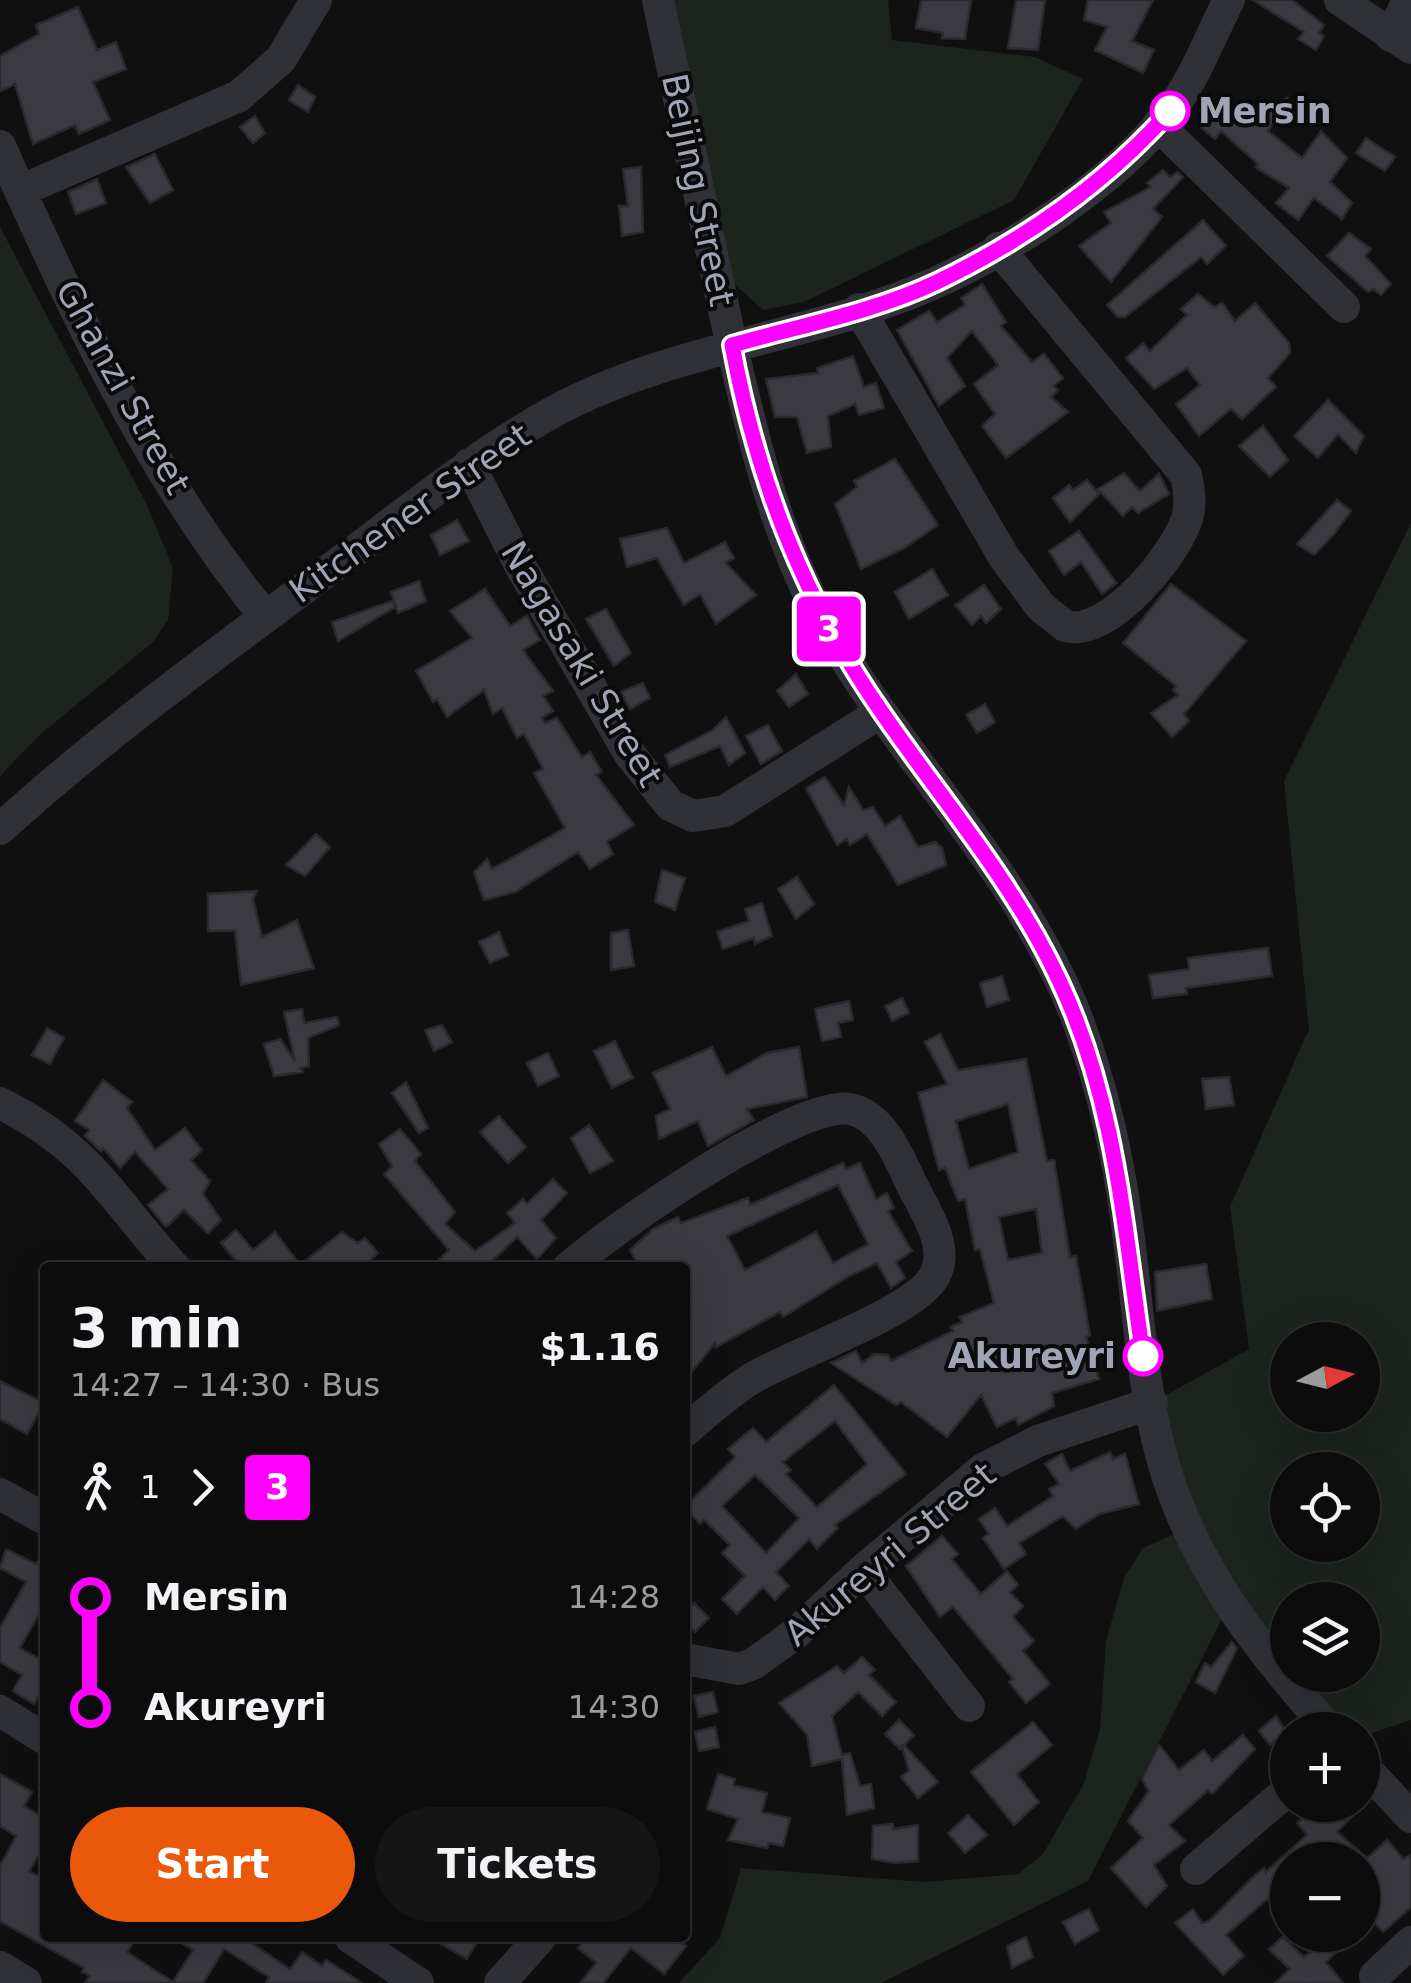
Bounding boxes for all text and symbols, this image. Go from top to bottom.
street label: Beijing Street [654,70,742,310]
place label: Mersin [1198,91,1332,131]
marker: Mersin [1151,92,1189,130]
street label: Ghanzi Street [48,273,198,501]
street label: Kitchener Street [282,415,538,611]
street label: Nagasaki Street [493,534,671,794]
line badge: 3 [796,596,862,662]
text: 3 [817,609,841,649]
text: 3 min [70,1296,243,1360]
north arrow [1270,1322,1380,1432]
map controls [1270,1322,1380,1952]
text: $1.16 [540,1325,660,1369]
place label: Akureyri [948,1336,1116,1376]
marker: Akureyri [1124,1337,1162,1375]
text: 14:27 – 14:30 · Bus [70,1366,380,1404]
button: locate [1270,1452,1380,1562]
street label: Akureyri Street [776,1454,1004,1654]
icon: walk [70,1460,125,1515]
icon: forward [175,1460,230,1515]
text: 3 [265,1467,290,1507]
text: 1 [140,1468,160,1506]
text: Mersin [144,1575,289,1619]
text: 14:28 [568,1578,660,1616]
button: layers [1270,1582,1380,1692]
text: Akureyri [144,1685,327,1729]
text: 14:30 [568,1688,660,1726]
button: + [1270,1712,1380,1822]
button: Start [70,1807,355,1922]
button: Tickets [375,1807,660,1922]
button: − [1270,1842,1380,1952]

